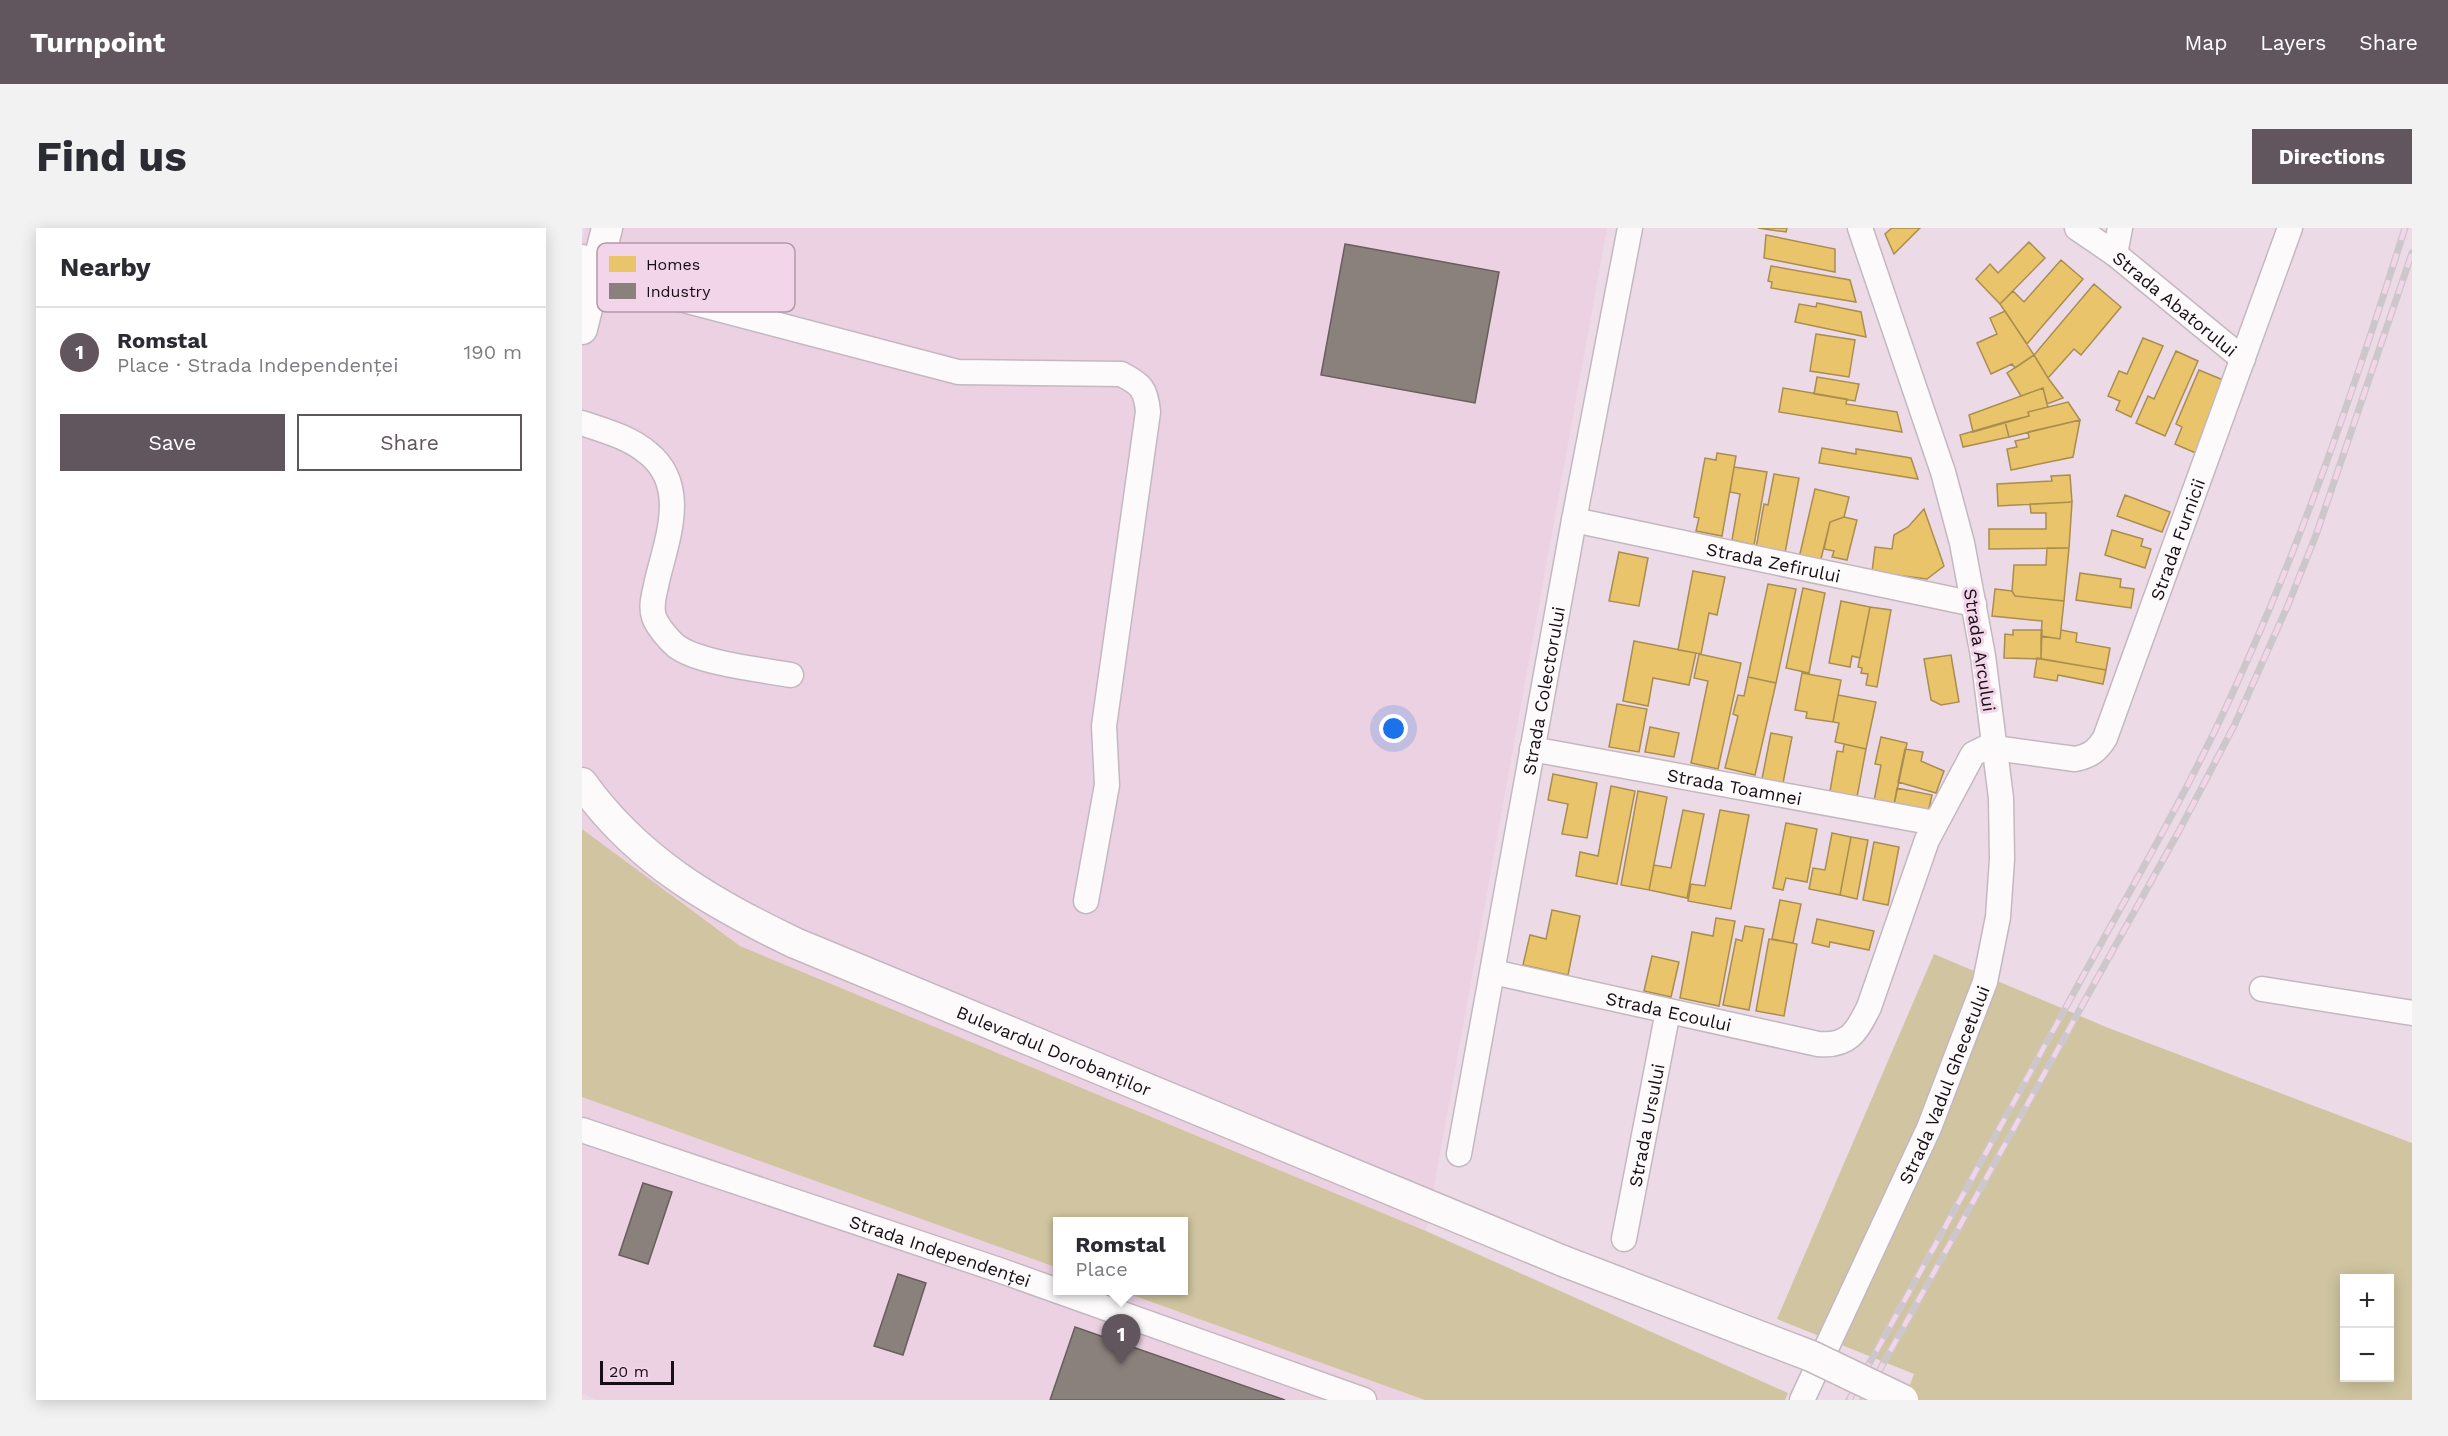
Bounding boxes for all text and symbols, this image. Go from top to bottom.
text: Turnpoint [30,26,165,59]
text: Map [2184,30,2227,55]
text: Layers [2260,30,2326,55]
text: Share [2359,30,2418,55]
button: Directions [2252,129,2412,184]
text: Find us [36,132,187,181]
legend [597,243,795,312]
street label: Strada Abatorului [2109,246,2242,360]
text: Nearby [60,252,151,282]
text: Homes [646,255,700,274]
text: Industry [646,282,711,301]
text: Romstal [117,328,207,353]
text: 1 [75,340,84,364]
text: 190 m [464,340,522,364]
text: Place · Strada Independenței [117,353,398,377]
button: Save [60,414,285,471]
button: Share [297,414,522,471]
street label: Strada Furnicii [2145,476,2209,603]
street label: Strada Zefirului [1705,538,1843,586]
street label: Strada Arcului [1960,587,2000,713]
street label: Strada Colectorului [1517,605,1569,777]
your location [1379,714,1408,743]
street label: Strada Toamnei [1666,764,1804,809]
street label: Strada Vadul Ghecetului [1894,982,1993,1187]
street label: Strada Ecoului [1604,987,1734,1035]
street label: Bulevardul Dorobanților [954,1001,1155,1100]
street label: Strada Ursului [1624,1062,1668,1189]
street label: Strada Independenței [847,1210,1034,1291]
popup [1053,1217,1188,1295]
text: Romstal [1075,1232,1166,1257]
text: Place [1075,1257,1128,1281]
map controls [2340,1274,2394,1382]
button: + [2340,1274,2394,1328]
pin: 1 [1102,1314,1140,1364]
button: − [2340,1328,2394,1382]
scale bar [600,1358,674,1386]
text: 20 m [609,1362,649,1381]

